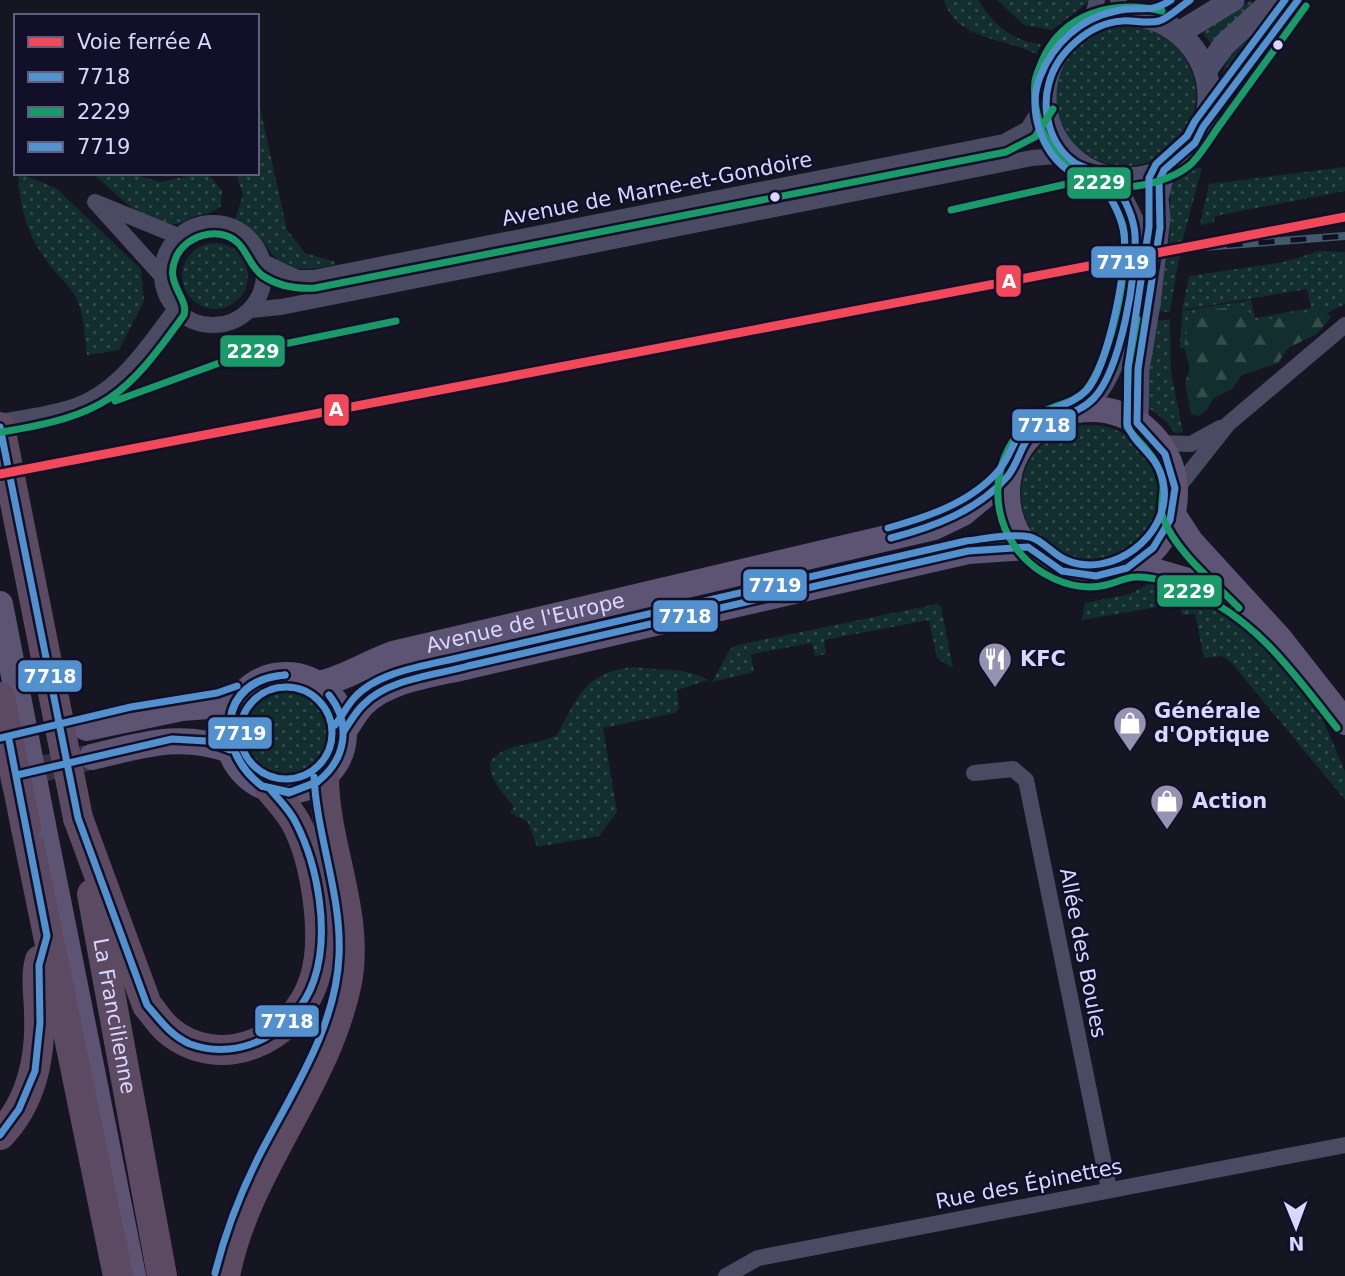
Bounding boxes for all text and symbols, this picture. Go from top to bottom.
legend [14,14,259,175]
text: Voie ferrée A [77,30,212,54]
unlabelled marker [1271,38,1285,52]
text: 7718 [77,65,130,89]
text: 2229 [77,100,130,124]
text: 7719 [77,135,130,159]
street label: Avenue de Marne-et-Gondoire [500,147,814,231]
line badge: 2229 [1066,166,1132,200]
text: 2229 [1073,171,1125,193]
unlabelled marker [768,190,782,204]
line badge: 7719 [1090,245,1157,279]
text: 7719 [1097,251,1149,273]
line badge: A [995,264,1022,298]
text: A [1002,270,1017,292]
line badge: 2229 [219,334,286,368]
text: 2229 [227,340,279,362]
line badge: A [323,393,350,427]
text: A [329,398,344,420]
line badge: 7718 [1011,408,1077,442]
text: 7718 [1018,414,1070,436]
line badge: 7719 [742,568,808,602]
text: 7719 [749,574,801,596]
line badge: 2229 [1156,574,1223,608]
text: 2229 [1163,580,1215,602]
street label: Avenue de l'Europe [424,588,627,658]
line badge: 7718 [652,599,719,633]
text: 7718 [659,605,711,627]
restaurant icon: KFC [976,640,1014,689]
place label: KFC [1020,647,1066,671]
line badge: 7718 [17,659,83,693]
text: 7718 [24,665,76,687]
place label: Générale d'Optique [1154,699,1270,747]
shop icon: Générale d'Optique [1111,704,1149,753]
line badge: 7719 [207,716,273,750]
text: 7719 [214,722,266,744]
shop icon: Action [1148,782,1186,831]
place label: Action [1192,789,1267,813]
street label: Allée des Boules [1055,866,1111,1040]
street label: La Francilienne [88,936,140,1096]
line badge: 7718 [254,1004,320,1038]
text: 7718 [261,1010,313,1032]
street label: Rue des Épinettes [934,1153,1124,1214]
north arrow [1261,1192,1331,1262]
text: N [1288,1233,1304,1255]

